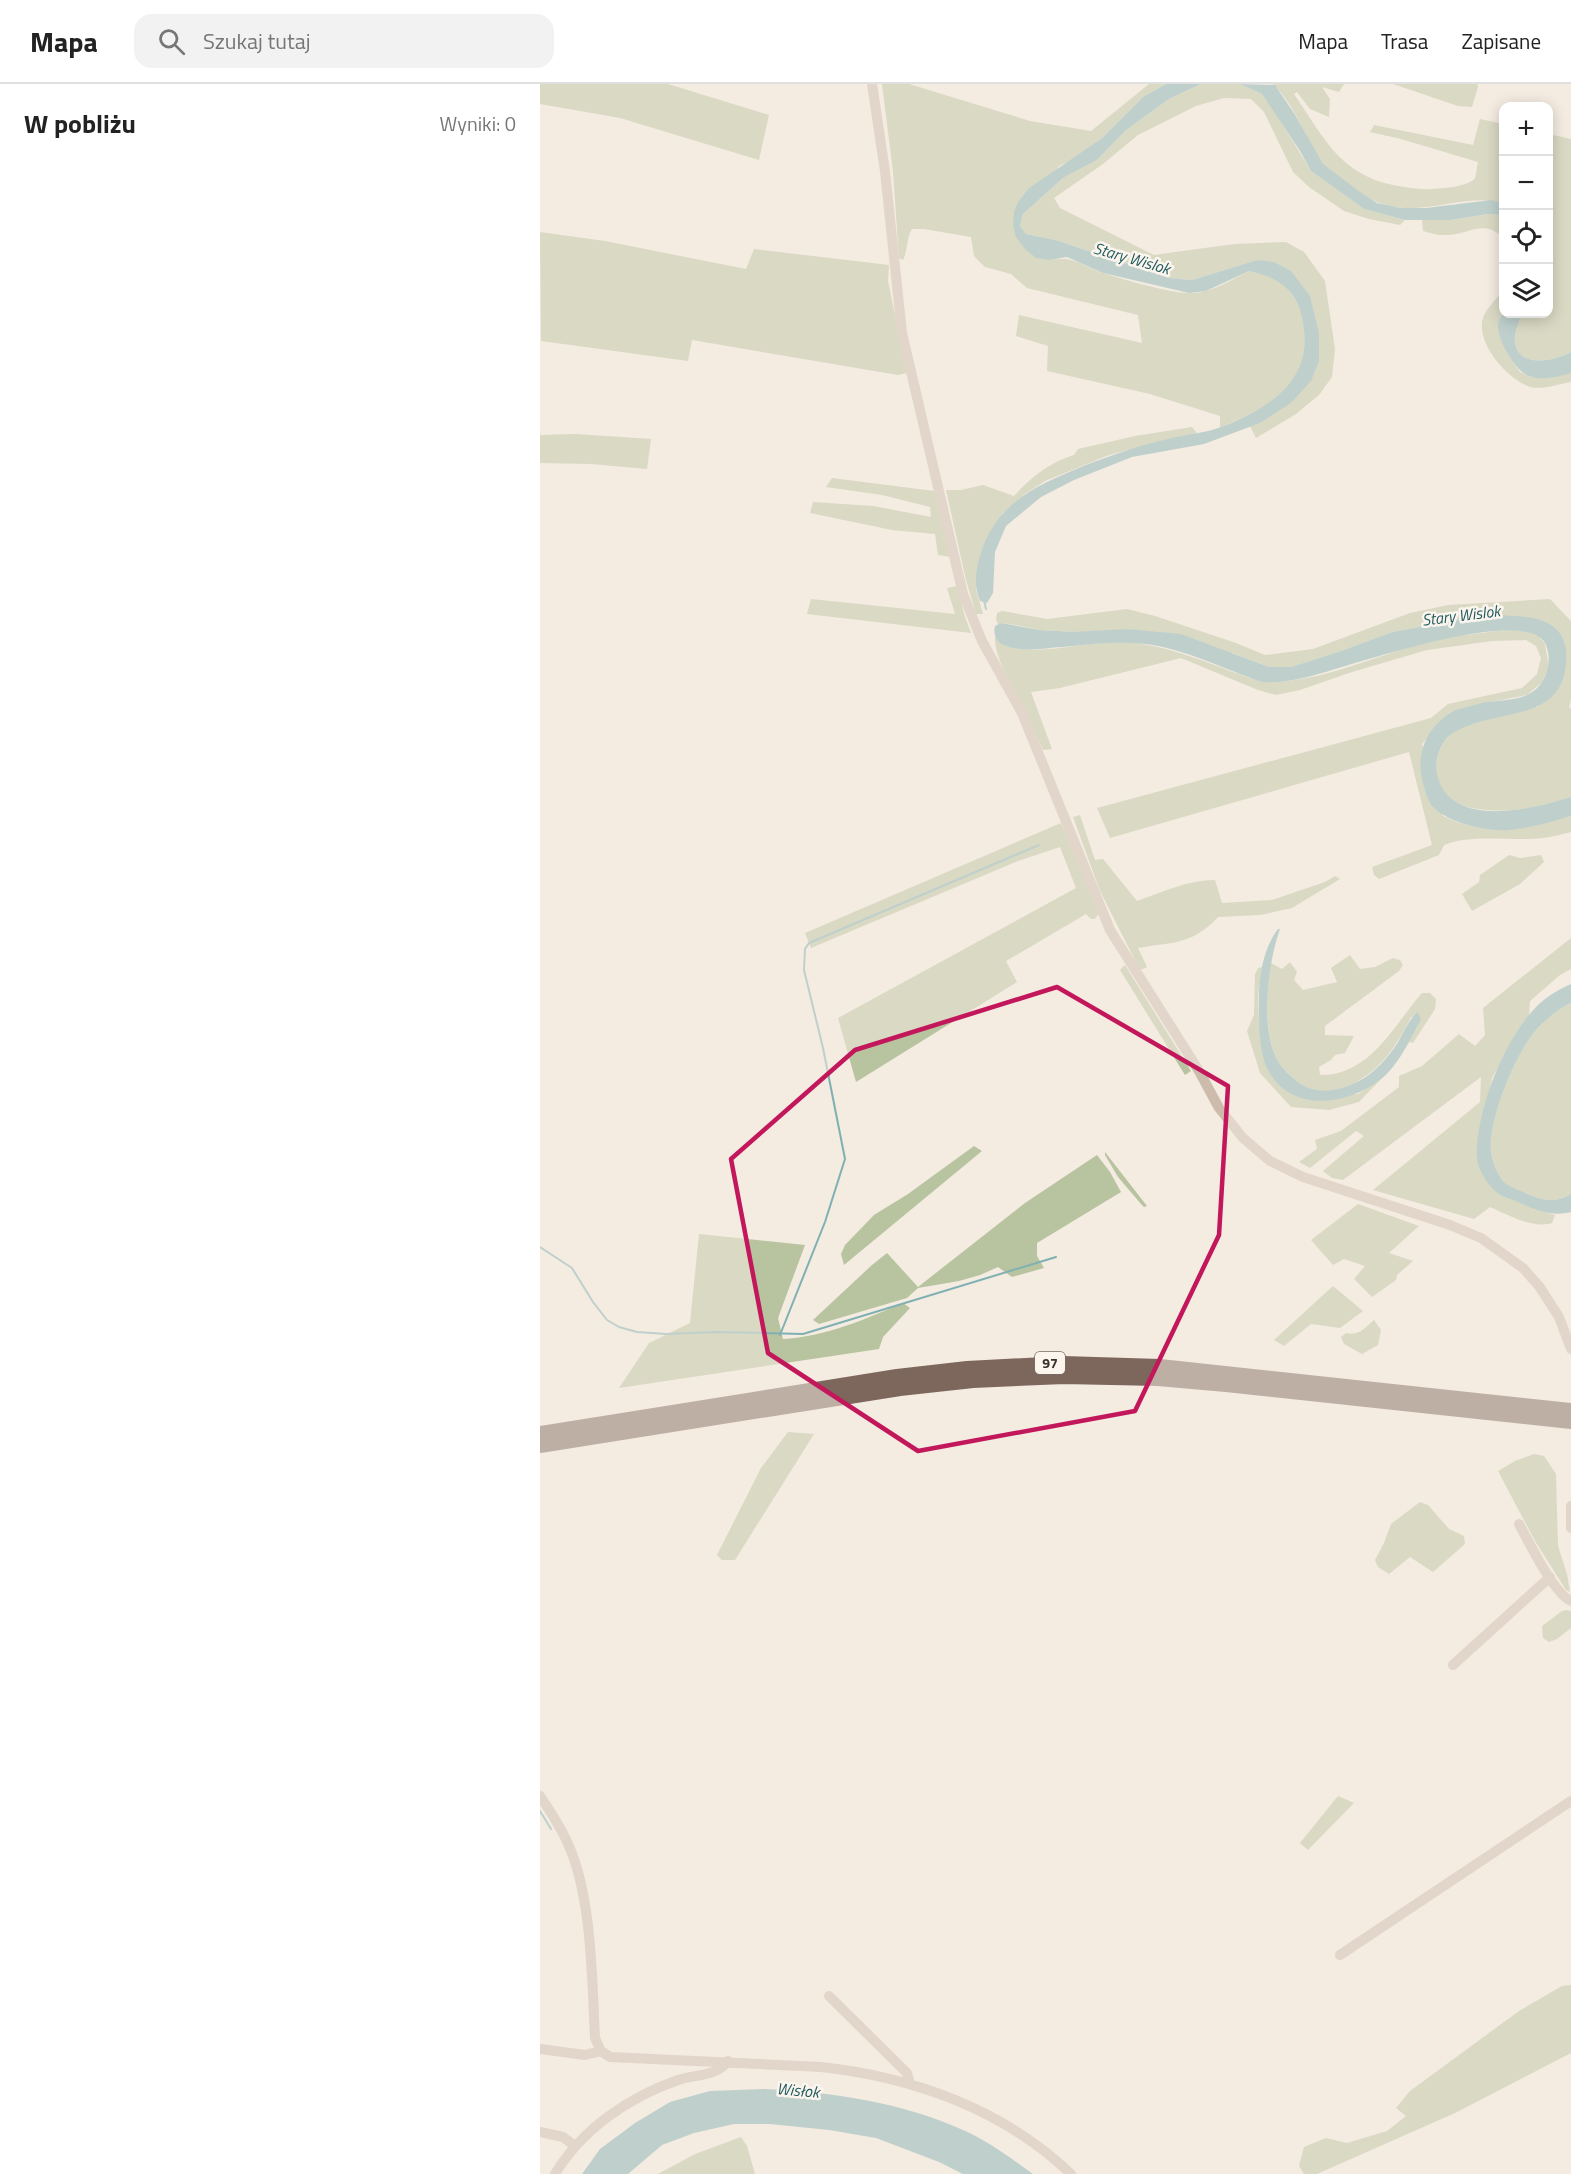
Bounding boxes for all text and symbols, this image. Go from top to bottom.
search box [134,14,554,68]
text: Mapa [30,20,98,63]
text: Szukaj tutaj [203,24,311,58]
icon: search [155,25,188,58]
text: Mapa [1298,25,1348,57]
text: Trasa [1381,25,1428,57]
text: Zapisane [1461,25,1541,57]
map controls [1499,102,1553,318]
button: + [1499,102,1553,156]
text: W pobliżu [24,104,136,143]
text: Wyniki: 0 [440,108,516,139]
button: − [1499,156,1553,210]
button: locate [1499,210,1553,264]
water label: Stary Wislok [1091,236,1175,281]
button: layers [1499,264,1553,318]
water label: Stary Wislok [1420,598,1503,632]
road number: 97 [1035,1352,1065,1374]
water label: Wisłok [776,2076,822,2104]

